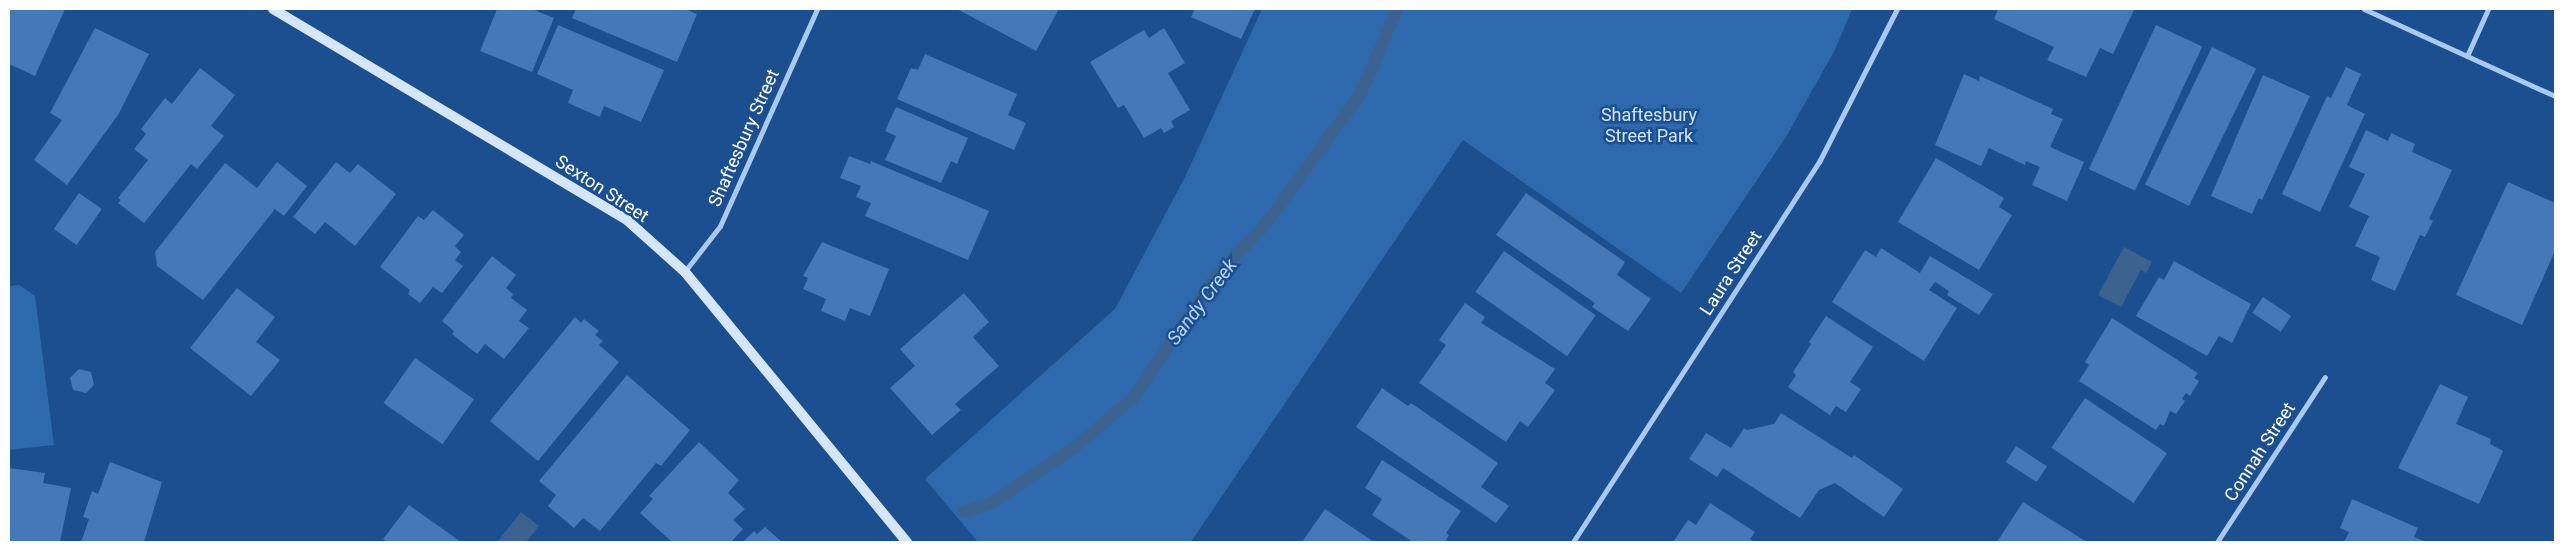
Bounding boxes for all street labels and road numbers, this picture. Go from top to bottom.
street label: Shaftesbury Street [704,66,784,210]
street label: Sexton Street [551,151,653,227]
street label: Laura Street [1696,226,1766,320]
street label: Connah Street [2220,399,2300,505]

